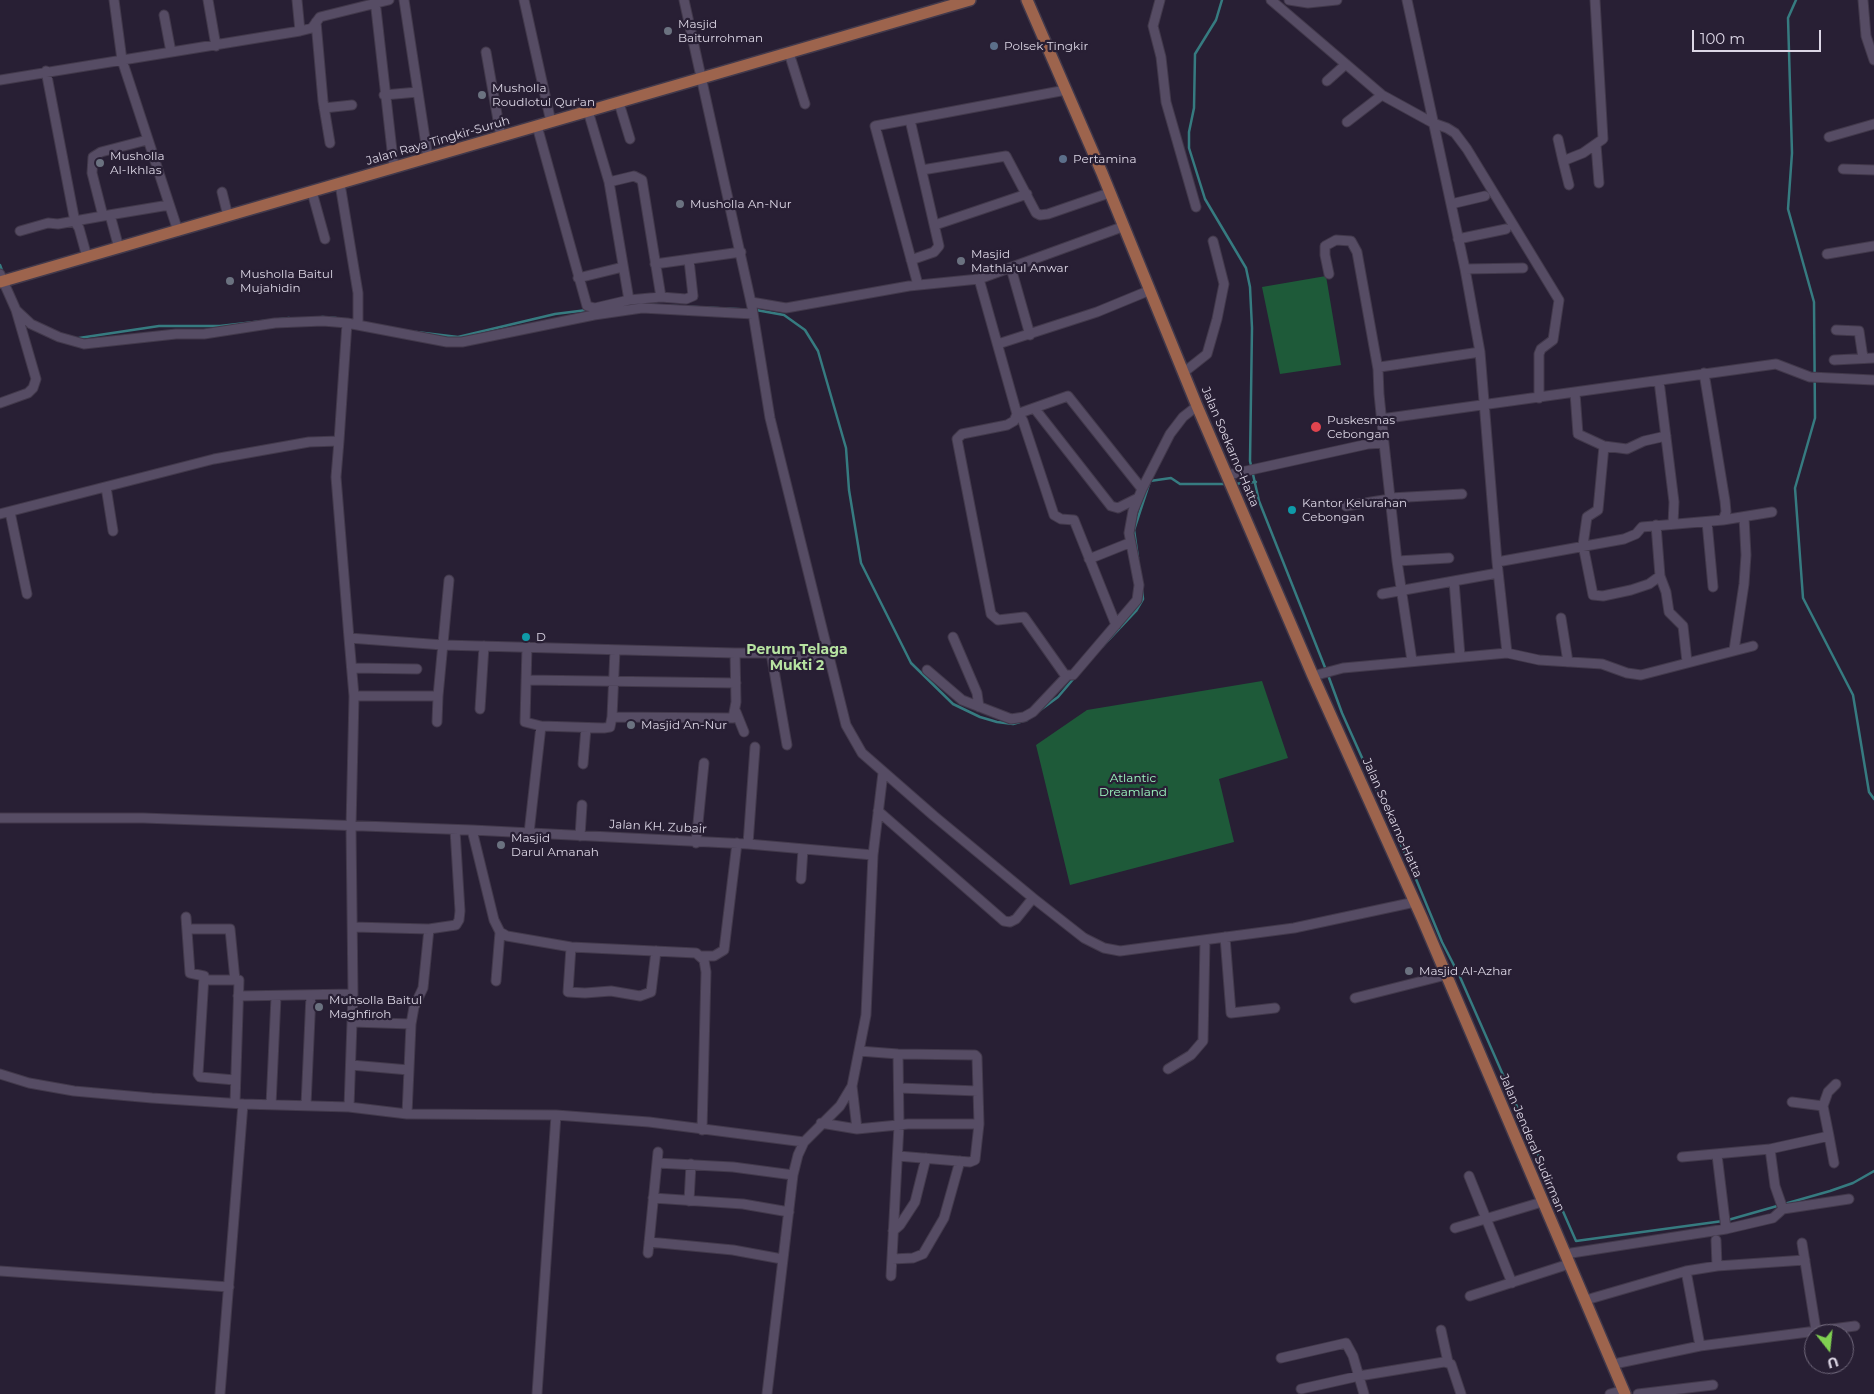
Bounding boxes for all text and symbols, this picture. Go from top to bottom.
place label: Masjid Baiturrohman [678,17,763,45]
scale bar [1694,20,1823,52]
marker: Masjid Baiturrohman [662,25,674,37]
text: 100 m [1700,29,1745,48]
place label: Polsek Tingkir [1004,39,1088,53]
marker: Polsek Tingkir [988,40,1000,52]
place label: Musholla Roudlotul Qur'an [492,81,595,109]
marker: Musholla Roudlotul Qur'an [476,89,488,101]
street label: Jalan Raya Tingkir-Suruh [364,114,512,168]
place label: Musholla Al-Ikhlas [110,149,165,177]
place label: Pertamina [1073,152,1137,166]
marker: Pertamina [1057,153,1069,165]
marker: Musholla Al-Ikhlas [94,157,106,169]
place label: Musholla An-Nur [690,197,792,211]
marker: Musholla An-Nur [674,198,686,210]
place label: Masjid Mathla'ul Anwar [971,247,1068,275]
marker: Masjid Mathla'ul Anwar [955,255,967,267]
place label: Musholla Baitul Mujahidin [240,267,333,295]
marker: Musholla Baitul Mujahidin [224,275,236,287]
street label: Jalan Soekarno-Hatta [1198,385,1262,509]
place label: Puskesmas Cebongan [1327,413,1395,441]
marker: Puskesmas Cebongan [1309,420,1323,434]
place label: Kantor Kelurahan Cebongan [1302,496,1407,524]
marker: Kantor Kelurahan Cebongan [1286,504,1298,516]
place label: D [536,630,546,644]
marker: D [520,631,532,643]
district label: Perum Telaga Mukti 2 [746,642,848,674]
place label: Masjid An-Nur [641,718,727,732]
marker: Masjid An-Nur [625,719,637,731]
street label: Jalan Soekarno-Hatta [1359,756,1425,880]
park label: Atlantic Dreamland [1099,771,1167,799]
street label: Jalan KH. Zubair [609,817,707,837]
place label: Masjid Darul Amanah [511,831,599,859]
marker: Masjid Darul Amanah [495,839,507,851]
place label: Masjid Al-Azhar [1419,964,1512,978]
marker: Masjid Al-Azhar [1403,965,1415,977]
place label: Muhsolla Baitul Maghfiroh [329,993,422,1021]
marker: Muhsolla Baitul Maghfiroh [313,1001,325,1013]
street label: Jalan Jenderal Sudirman [1496,1072,1568,1214]
north arrow [1804,1324,1854,1374]
text: U [1825,1352,1841,1373]

